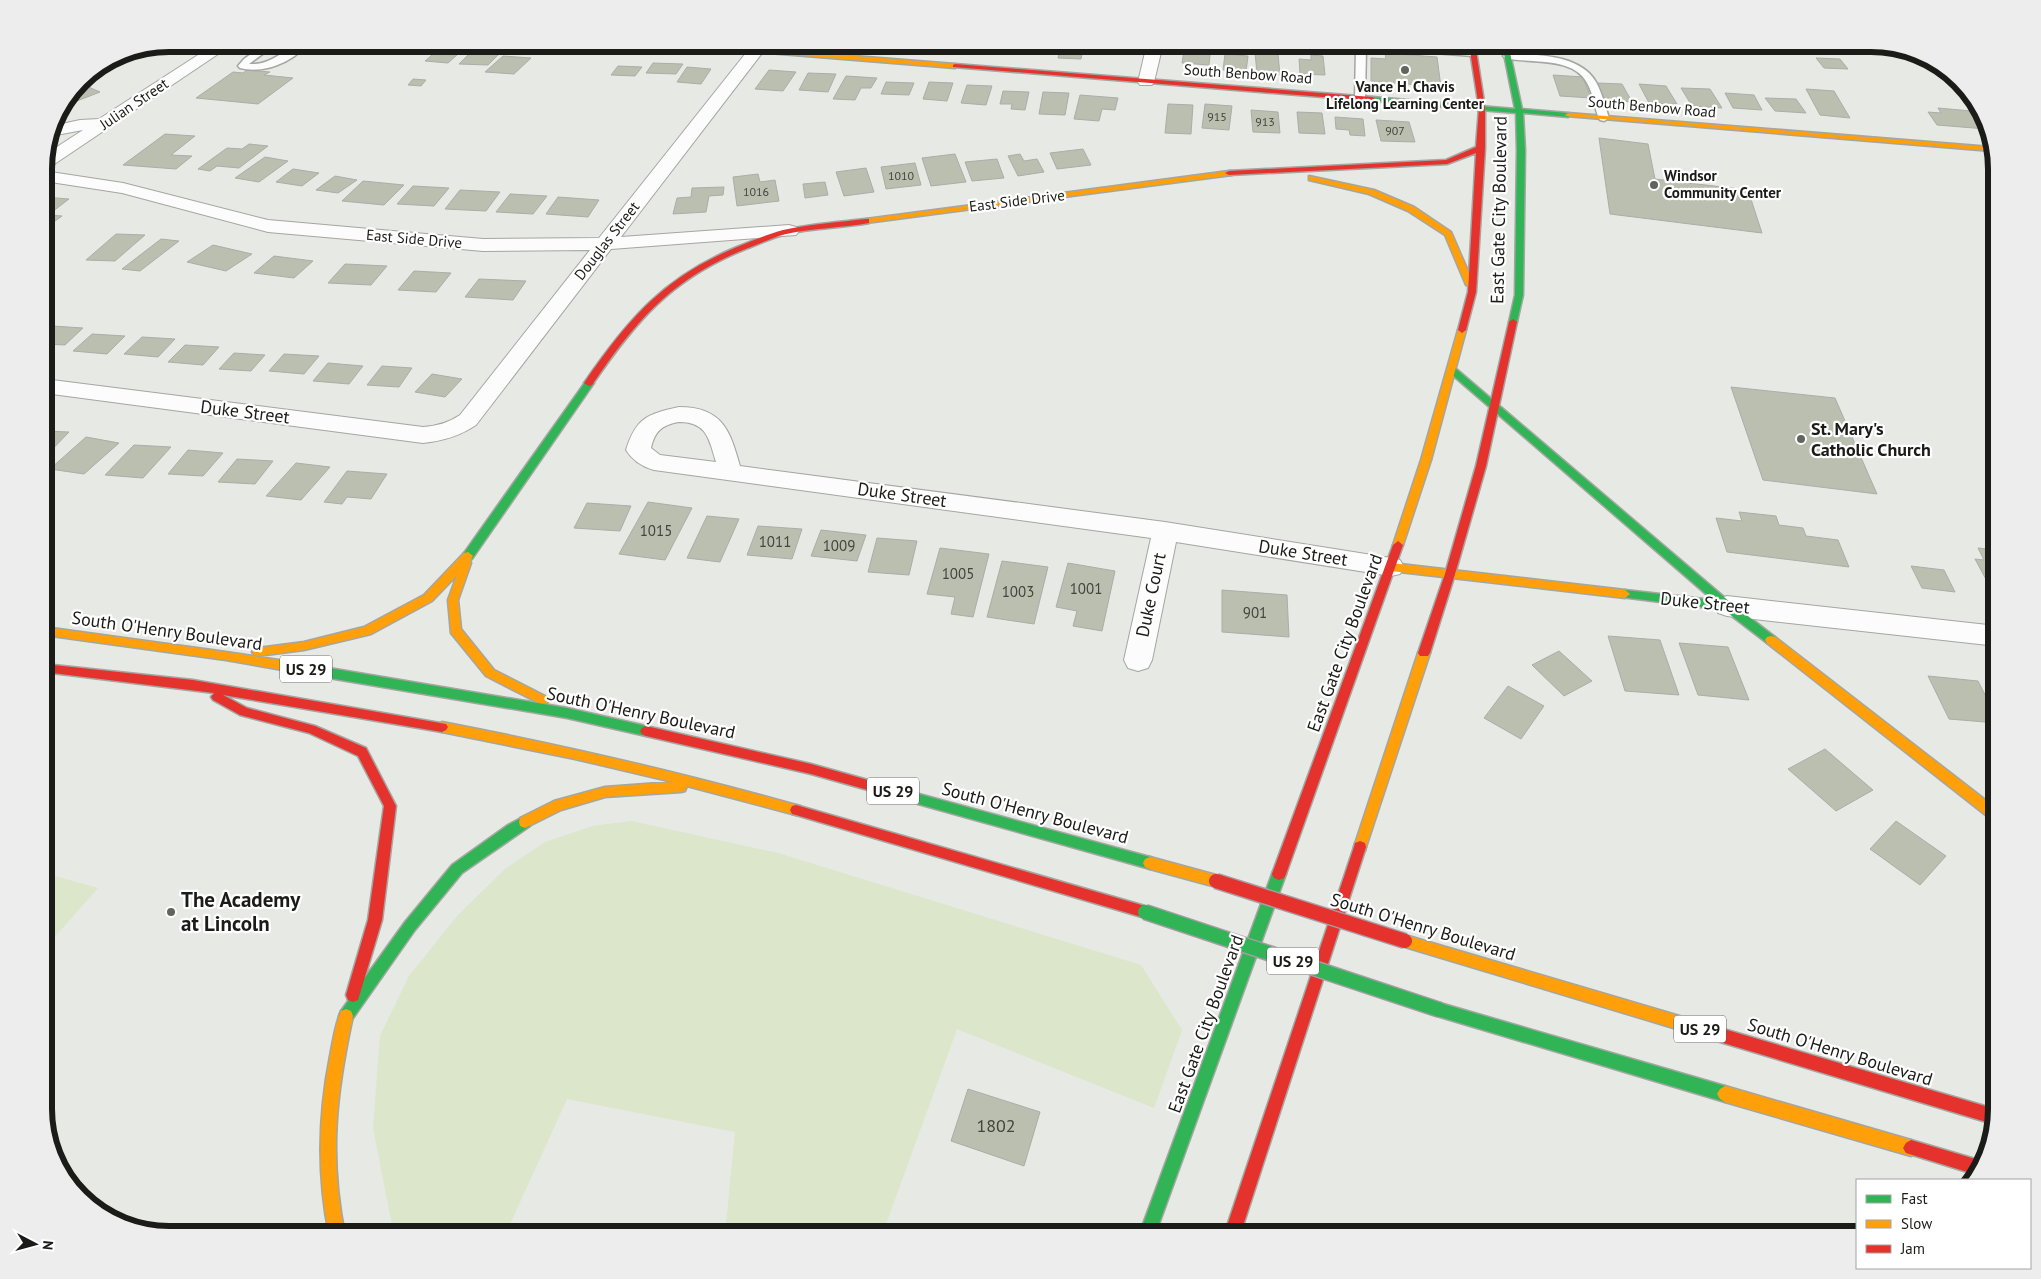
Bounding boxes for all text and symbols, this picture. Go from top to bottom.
street label: South Benbow Road [1183,60,1313,87]
marker: Vance H. Chavis Lifelong Learning Center [1399,64,1411,76]
street label: Julian Street [95,74,172,134]
place label: Vance H. Chavis Lifelong Learning Center [1326,77,1485,113]
street label: South Benbow Road [1587,91,1717,122]
house number: 915 [1207,109,1227,124]
house number: 913 [1255,114,1275,129]
street label: East Gate City Boulevard [1485,116,1512,304]
house number: 907 [1385,123,1405,138]
place label: Windsor Community Center [1664,166,1782,202]
house number: 1010 [888,168,915,183]
marker: Windsor Community Center [1648,179,1660,191]
house number: 1016 [743,184,769,199]
street label: East Side Drive [968,185,1066,216]
street label: Douglas Street [570,198,643,284]
street label: East Side Drive [365,225,463,252]
street label: Duke Street [199,395,291,428]
place label: St. Mary's Catholic Church [1811,417,1931,461]
marker: St. Mary's Catholic Church [1795,433,1807,445]
street label: Duke Street [856,477,948,512]
house number: 1015 [640,521,672,540]
house number: 1011 [759,532,791,551]
street label: Duke Street [1257,534,1349,571]
house number: 1009 [823,536,855,555]
street label: Duke Court [1130,551,1171,639]
street label: East Gate City Boulevard [1302,551,1387,735]
house number: 1005 [942,564,974,583]
house number: 1001 [1070,579,1102,598]
house number: 1003 [1002,582,1034,601]
street label: Duke Street [1659,586,1751,619]
house number: 901 [1243,603,1267,622]
street label: South O'Henry Boulevard [70,606,264,655]
road number: US 29 [280,656,332,682]
street label: South O'Henry Boulevard [545,681,737,744]
street label: South O'Henry Boulevard [939,777,1131,848]
road number: US 29 [867,778,919,804]
place label: The Academy at Lincoln [181,886,301,937]
street label: South O'Henry Boulevard [1328,887,1518,966]
marker: The Academy at Lincoln [165,906,177,918]
street label: East Gate City Boulevard [1163,932,1248,1116]
road number: US 29 [1267,948,1319,974]
street label: South O'Henry Boulevard [1745,1012,1935,1091]
road number: US 29 [1674,1016,1726,1042]
house number: 1802 [976,1114,1016,1137]
legend [1856,1179,2031,1269]
text: Fast [1901,1189,1928,1208]
text: Slow [1901,1214,1932,1233]
north arrow [10,1219,60,1269]
text: Jam [1900,1239,1925,1258]
text: N [38,1240,57,1251]

